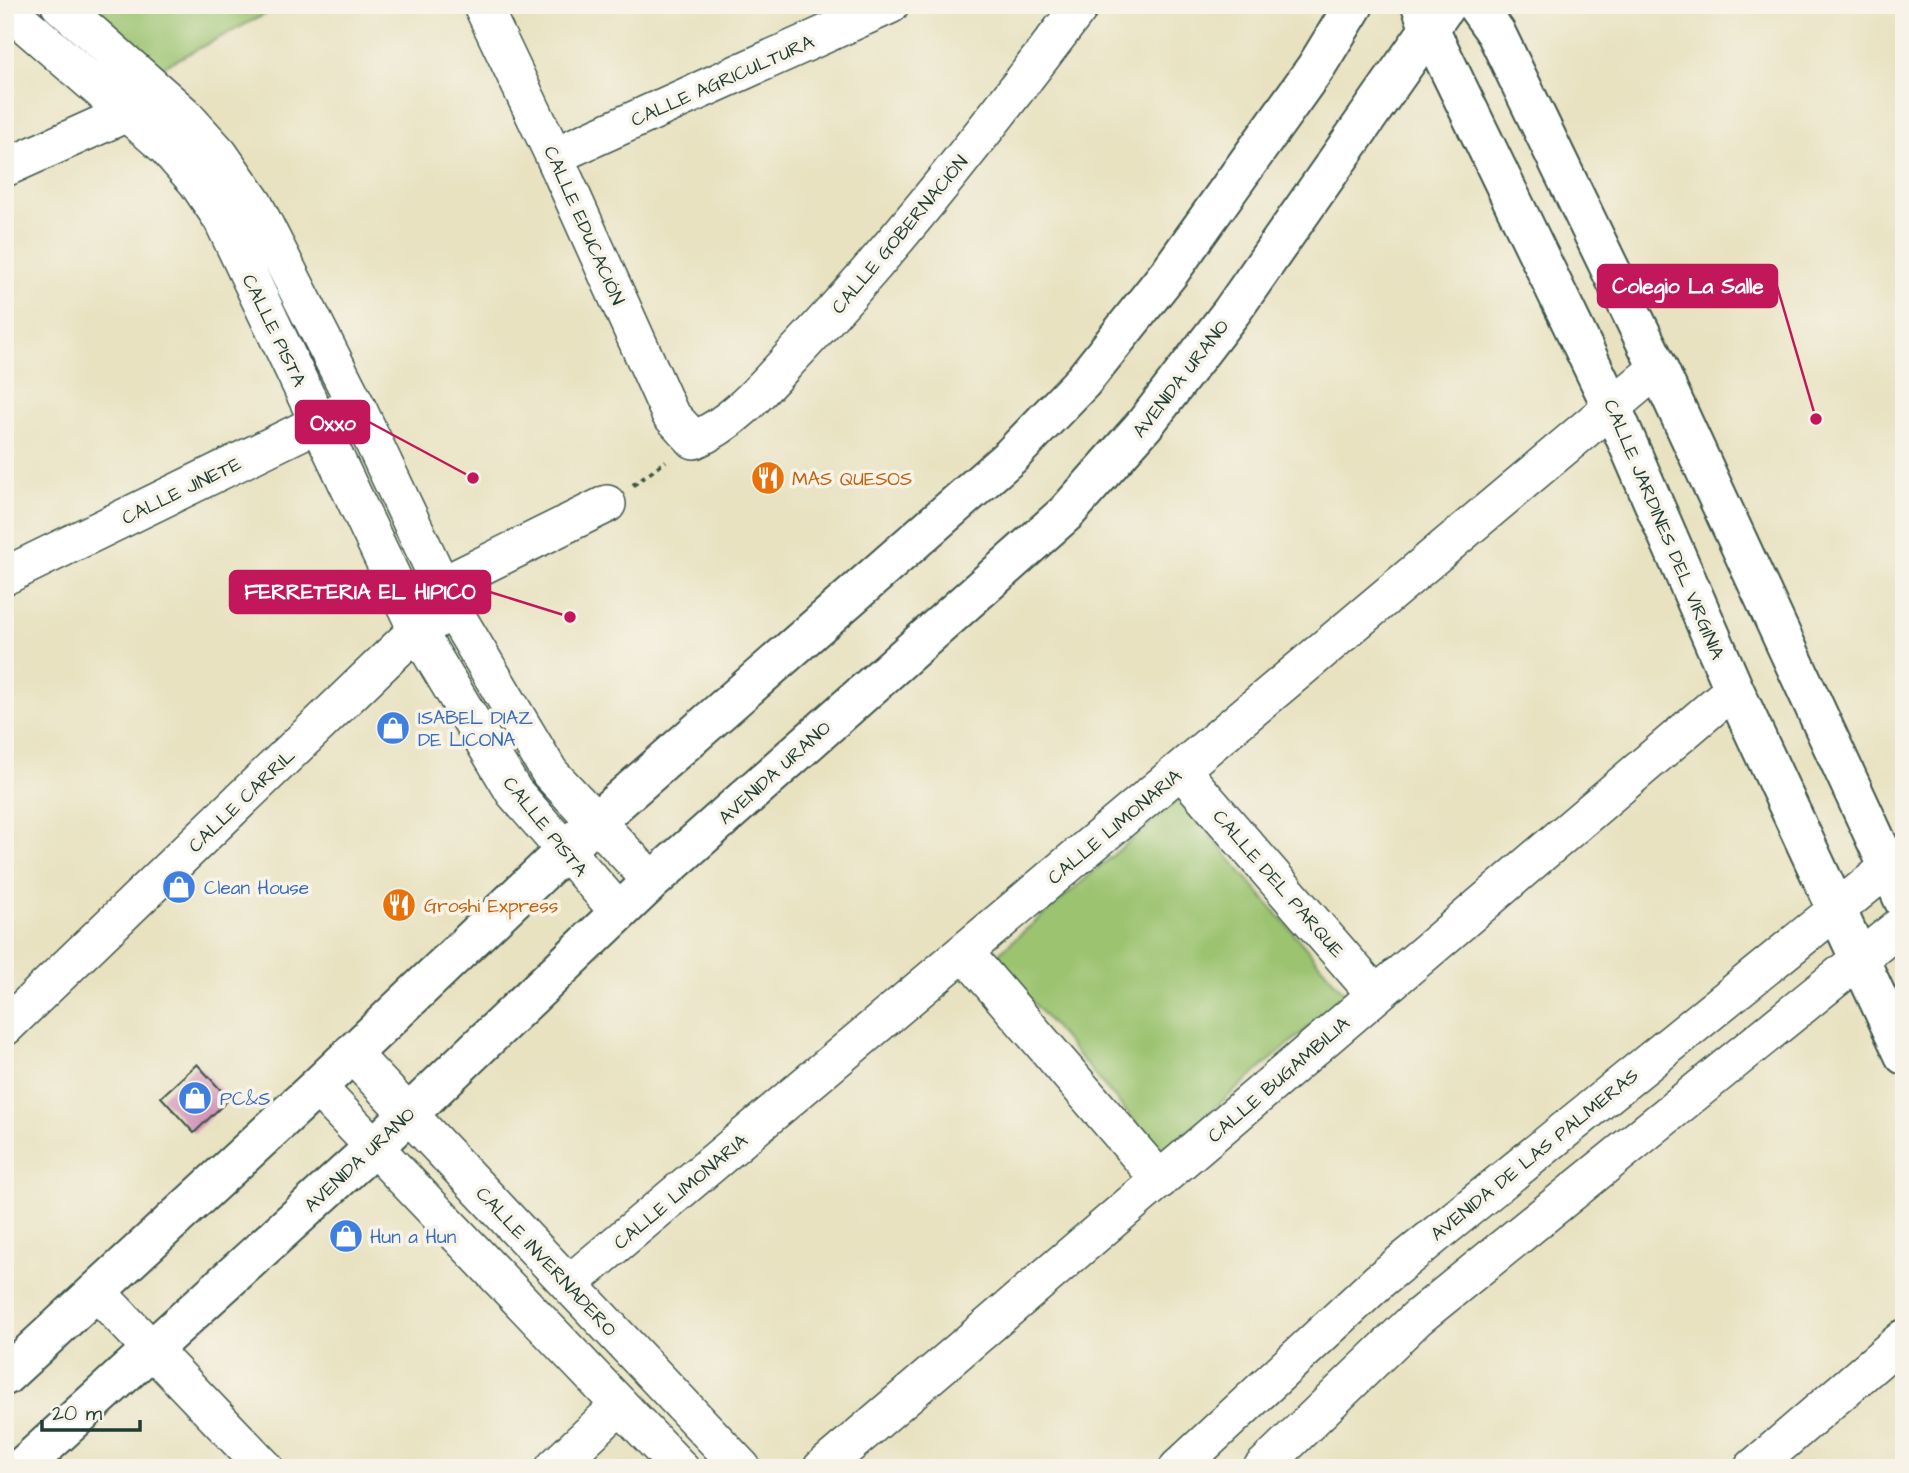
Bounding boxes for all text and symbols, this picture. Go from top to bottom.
street label: CALLE AGRICULTURA [627,29,819,134]
street label: CALLE EDUCACIÓN [536,142,631,310]
street label: CALLE GOBERNACIÓN [826,150,975,320]
callout: Colegio La Salle [1598,265,1777,307]
street label: CALLE PISTA [235,270,313,391]
text: Colegio La Salle [1612,272,1764,303]
street label: AVENIDA URANO [1126,314,1236,444]
street label: CALLE JARDINES DEL VIRGINIA [1596,395,1731,664]
callout: Oxxo [296,401,369,443]
text: Oxxo [310,409,356,438]
street label: CALLE JINETE [117,451,246,532]
restaurant icon: MAS QUESOS [749,459,787,497]
place label: MAS QUESOS [792,466,912,493]
callout: FERRETERIA EL HIPICO [230,571,490,613]
text: FERRETERIA EL HIPICO [244,578,476,607]
place label: ISABEL DIAZ DE LICONA [418,705,533,754]
shop icon: ISABEL DIAZ DE LICONA [374,709,412,747]
street label: AVENIDA URANO [713,715,837,831]
street label: CALLE CARRIL [182,743,302,859]
street label: CALLE LIMONARIA [1042,763,1188,891]
street label: CALLE PISTA [496,771,594,883]
street label: CALLE DEL PARQUE [1206,804,1350,964]
shop icon: Clean House [160,868,198,906]
place label: Clean House [204,875,309,902]
restaurant icon: Groshi Express [380,886,418,924]
place label: Groshi Express [424,893,558,920]
street label: CALLE BUGAMBILIA [1202,1011,1356,1150]
street label: AVENIDA DE LAS PALMERAS [1425,1063,1645,1248]
shop icon: PC&S [176,1079,214,1117]
place label: PC&S [220,1086,271,1113]
street label: AVENIDA URANO [298,1101,422,1219]
street label: CALLE LIMONARIA [608,1128,754,1256]
street label: CALLE INVERNADERO [469,1181,623,1343]
shop icon: Hun a Hun [327,1217,365,1255]
place label: Hun a Hun [370,1224,456,1251]
scale bar [42,1389,140,1433]
text: 20 m [52,1399,103,1428]

